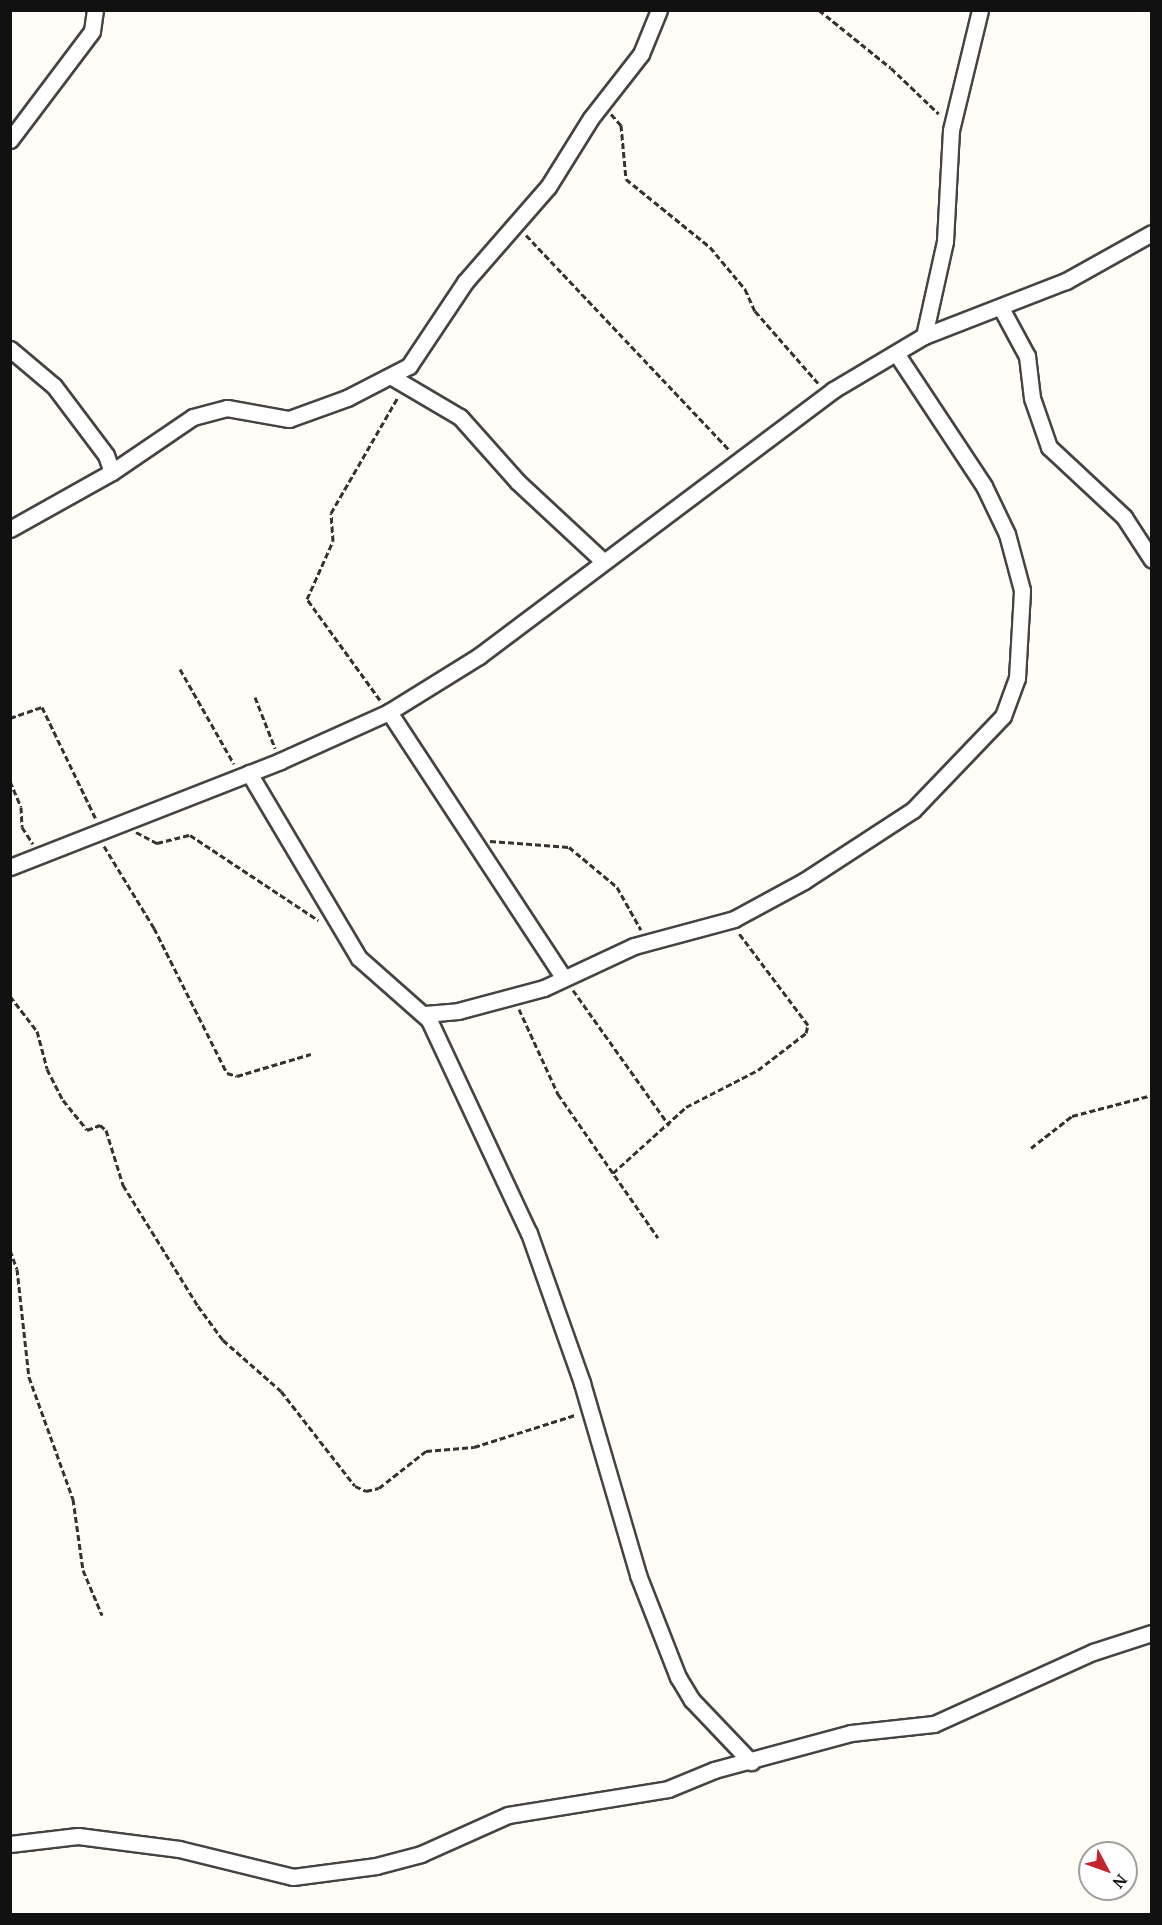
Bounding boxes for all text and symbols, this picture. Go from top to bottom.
north arrow [1078,1841,1138,1901]
text: N [1108,1870,1132,1893]

